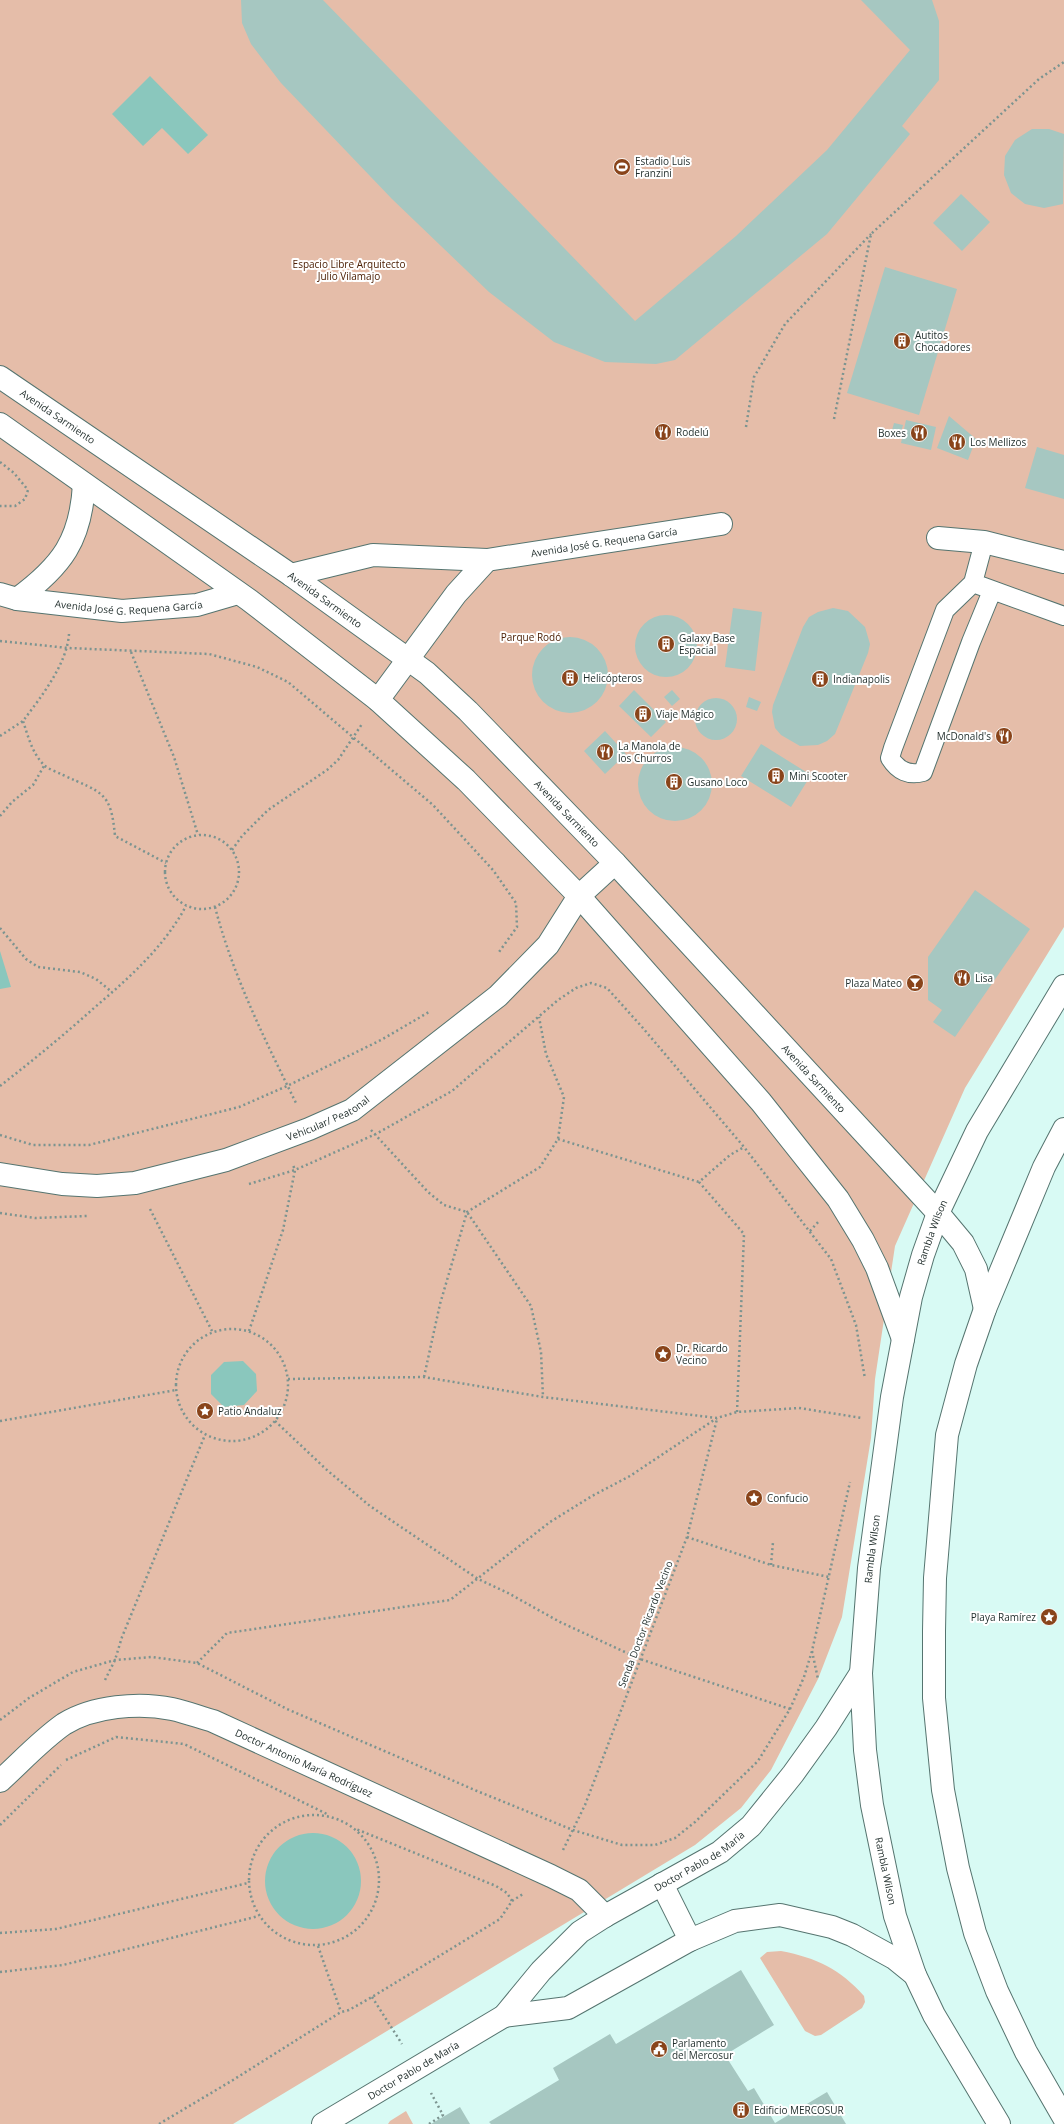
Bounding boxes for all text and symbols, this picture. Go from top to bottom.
place label: Estadio Luis Franzini [635,154,691,180]
sports icon: Estadio Luis Franzini [612,157,632,177]
park label: Espacio Libre Arquitecto Julio Vilamajo [293,257,405,283]
place label: Autitos Chocadores [915,328,971,354]
building icon: Autitos Chocadores [892,331,912,351]
street label: Avenida Sarmiento [17,386,98,447]
restaurant icon: Rodelú [653,422,673,442]
restaurant icon: Boxes [909,423,929,443]
place label: Rodelú [676,425,709,439]
place label: Boxes [878,426,906,440]
restaurant icon: Los Mellizos [947,432,967,452]
place label: Los Mellizos [970,435,1026,449]
street label: Avenida José G. Requena García [530,524,678,560]
street label: Avenida Sarmiento [285,568,365,631]
street label: Avenida José G. Requena García [54,596,204,618]
park label: Parque Rodó [501,630,561,644]
place label: Galaxy Base Espacial [679,631,736,657]
building icon: Galaxy Base Espacial [656,634,676,654]
building icon: Helicópteros [560,668,580,688]
building icon: Indianapolis [810,669,830,689]
place label: Helicópteros [583,671,642,685]
place label: Indianapolis [833,672,890,686]
building icon: Viaje Mágico [633,704,653,724]
place label: Viaje Mágico [656,707,714,721]
restaurant icon: McDonald's [994,726,1014,746]
place label: McDonald's [937,729,991,743]
place label: La Manola de los Churros [618,739,681,765]
restaurant icon: La Manola de los Churros [595,742,615,762]
building icon: Mini Scooter [766,766,786,786]
place label: Mini Scooter [789,769,847,783]
building icon: Gusano Loco [664,772,684,792]
place label: Gusano Loco [687,775,748,789]
street label: Avenida Sarmiento [531,777,603,850]
restaurant icon: Lisa [952,968,972,988]
place label: Lisa [975,971,993,985]
bar icon: Plaza Mateo [905,973,925,993]
place label: Plaza Mateo [845,976,902,990]
street label: Avenida Sarmiento [779,1041,849,1116]
street label: Vehicular/ Peatonal [284,1092,372,1144]
street label: Rambla Wilson [913,1197,950,1267]
place label: Dr. Ricardo Vecino [676,1341,728,1367]
place icon: Dr. Ricardo Vecino [653,1344,673,1364]
place icon: Patio Andaluz [195,1401,215,1421]
place label: Patio Andaluz [218,1404,282,1418]
place icon: Confucio [744,1488,764,1508]
place label: Confucio [767,1491,808,1505]
street label: Rambla Wilson [861,1514,883,1584]
street label: Senda Doctor Ricardo Vecino [614,1559,676,1689]
place icon: Playa Ramírez [1039,1607,1059,1627]
place label: Playa Ramírez [971,1610,1036,1624]
street label: Doctor Antonio María Rodríguez [233,1725,375,1801]
street label: Doctor Pablo de María [651,1828,747,1894]
street label: Rambla Wilson [872,1836,900,1906]
place label: Parlamento del Mercosur [672,2036,733,2062]
street label: Doctor Pablo de María [365,2037,462,2103]
public building icon: Parlamento del Mercosur [649,2039,669,2059]
building icon: Edificio MERCOSUR [731,2100,751,2120]
place label: Edificio MERCOSUR [754,2103,844,2117]

